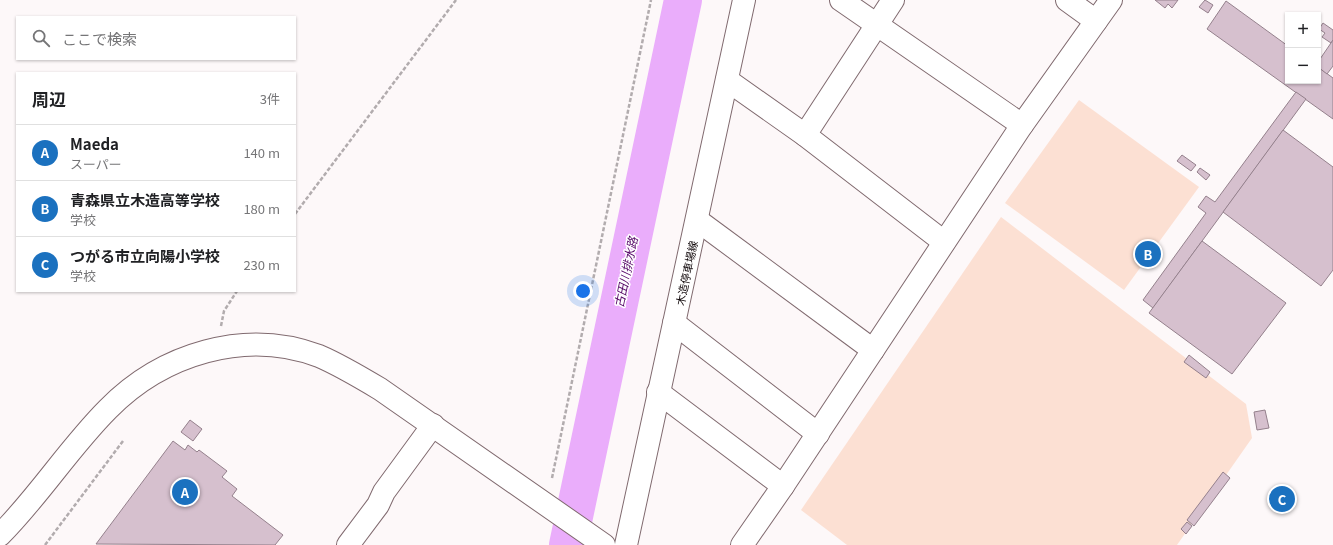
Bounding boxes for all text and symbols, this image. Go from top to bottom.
map controls [1285,12,1321,84]
button: + [1285,12,1321,48]
search box [16,16,296,60]
icon: search [30,27,52,49]
text: ここで検索 [62,28,137,49]
button: − [1285,48,1321,84]
text: 周辺 [32,86,66,111]
text: 3件 [260,89,280,108]
text: Maeda [70,133,119,154]
text: A [41,143,49,162]
text: 140 m [243,143,280,162]
text: スーパー [70,154,122,173]
text: 青森県立木造高等学校 [70,189,220,210]
text: B [41,199,49,218]
text: 180 m [243,199,280,218]
text: 学校 [70,210,96,229]
water label: 古田川排水路 [609,234,641,309]
street label: 木造停車場線 [671,239,701,307]
pin: B [1135,239,1161,269]
text: つがる市立向陽小学校 [70,245,220,266]
text: C [41,255,49,274]
text: 230 m [243,255,280,274]
text: 学校 [70,266,96,285]
your location [573,281,593,301]
pin: A [172,477,198,507]
pin: C [1269,484,1295,514]

